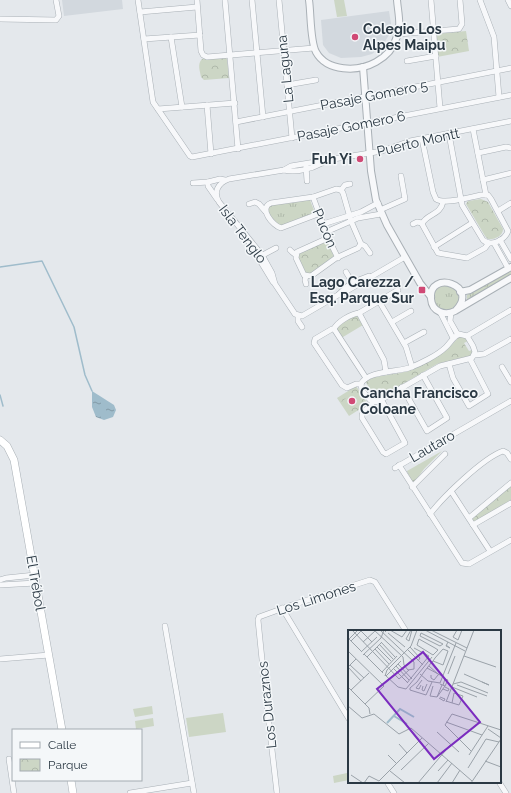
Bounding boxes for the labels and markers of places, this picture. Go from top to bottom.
place label: Colegio Los Alpes Maipu [363,21,446,53]
marker: Colegio Los Alpes Maipu [350,32,360,42]
place label: Fuh Yi [311,151,352,167]
marker: Fuh Yi [355,154,365,164]
place label: Lago Carezza / Esq. Parque Sur [309,274,415,306]
marker: Lago Carezza / Esq. Parque Sur [417,285,427,295]
place label: Cancha Francisco Coloane [360,385,479,417]
marker: Cancha Francisco Coloane [347,396,357,406]

